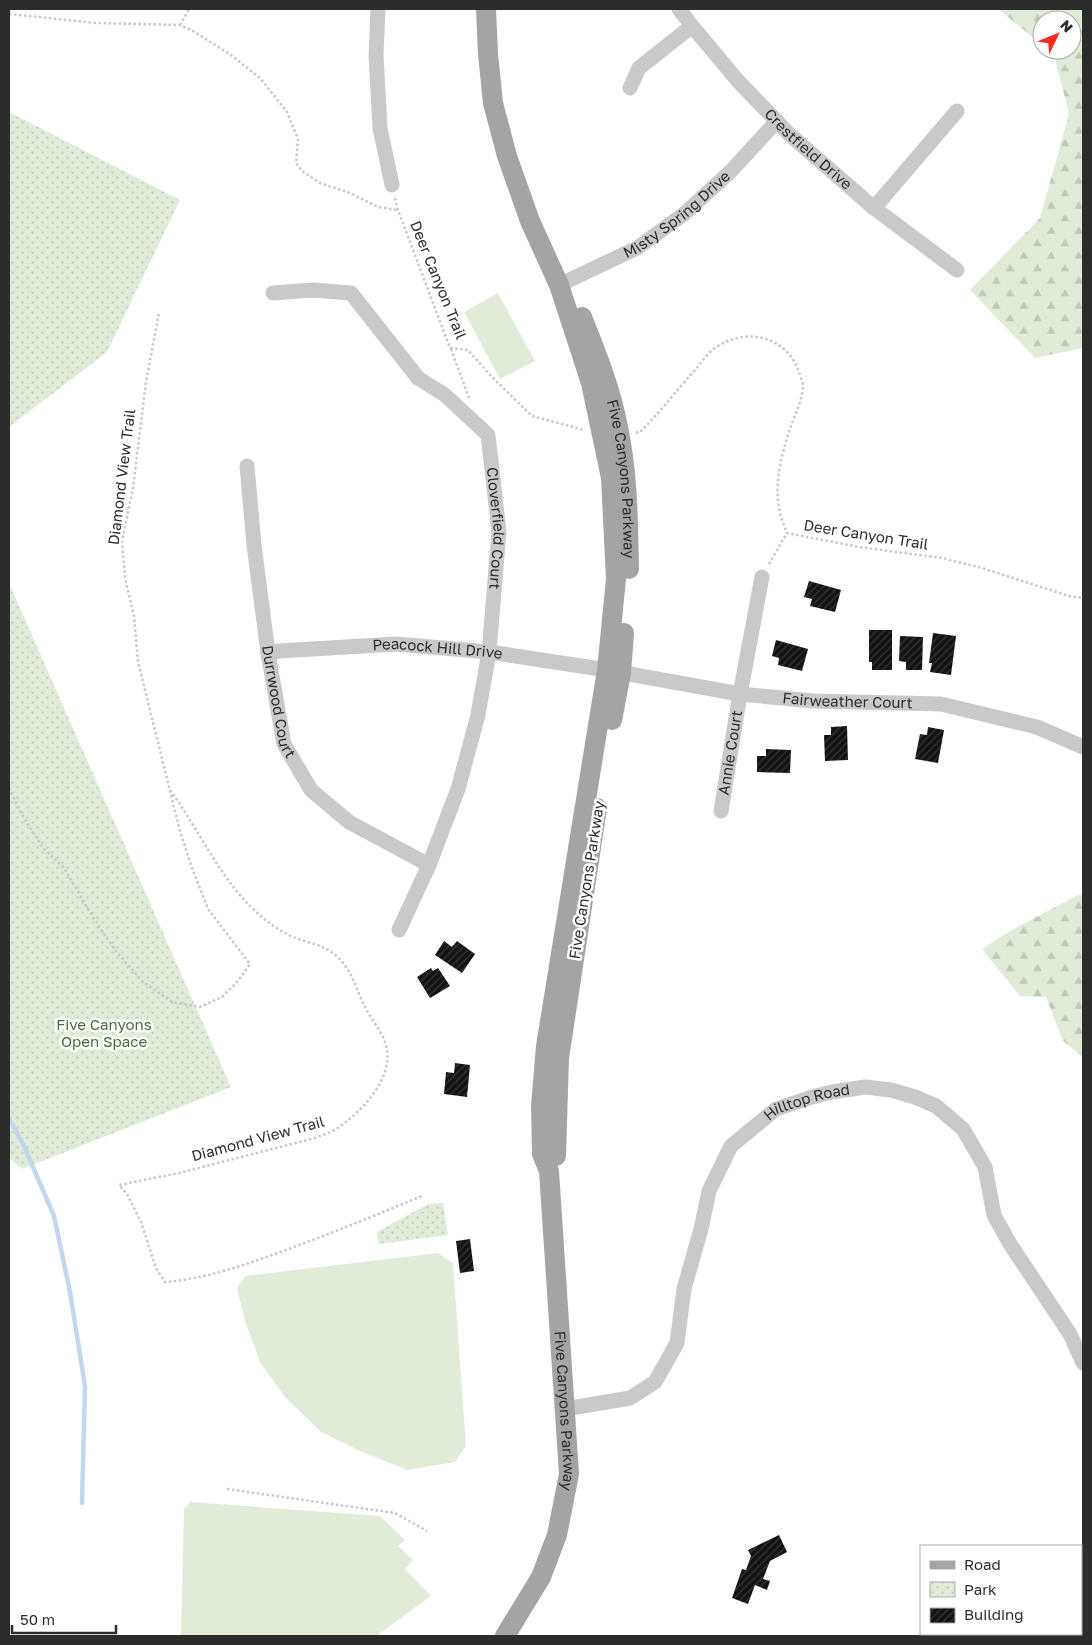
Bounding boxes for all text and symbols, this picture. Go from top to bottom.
north arrow [1032,10,1082,60]
text: N [1057,16,1077,35]
street label: Crestfield Drive [761,104,856,193]
street label: Misty Spring Drive [620,166,734,261]
street label: Deer Canyon Trail [407,218,471,342]
street label: Five Canyons Parkway [604,397,639,559]
street label: Diamond View Trail [104,408,138,546]
street label: Cloverfield Court [484,466,509,590]
street label: Deer Canyon Trail [802,515,930,553]
street label: Peacock Hill Drive [372,634,504,662]
street label: Durrwood Court [259,644,300,761]
street label: Fairweather Court [782,688,913,711]
street label: Annie Court [714,709,745,796]
street label: Five Canyons Parkway [565,799,608,960]
park label: Five Canyons Open Space [56,1015,152,1050]
street label: Hilltop Road [759,1079,851,1124]
street label: Diamond View Trail [189,1112,326,1164]
street label: Five Canyons Parkway [552,1330,579,1493]
legend [920,1545,1082,1635]
text: Road [964,1555,1001,1573]
text: Park [964,1580,997,1598]
scale bar [12,1602,116,1634]
text: Building [964,1605,1024,1623]
text: 50 m [20,1610,55,1628]

